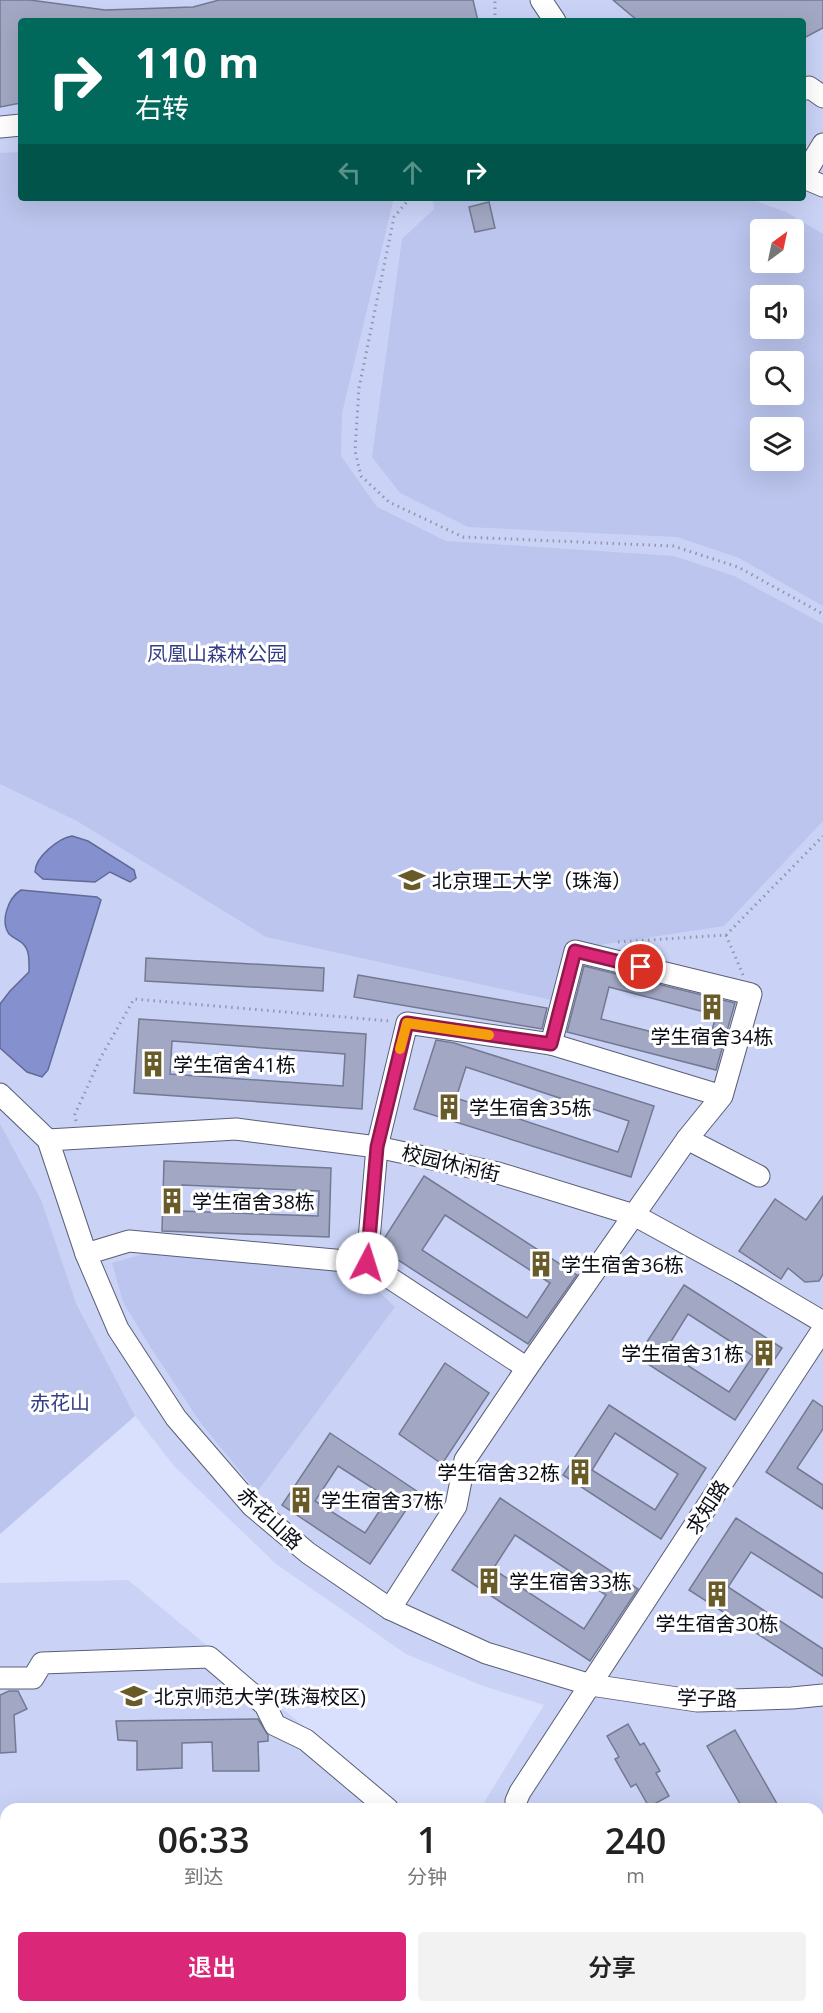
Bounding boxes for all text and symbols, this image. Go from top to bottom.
text: 110 m [135,33,259,90]
icon: right [36,42,114,120]
text: 右转 [135,89,189,126]
icon: left [333,156,366,189]
icon: ahead [396,156,429,189]
icon: right [459,156,492,189]
north arrow [750,219,804,273]
map controls [750,219,804,471]
button: sound [750,285,804,339]
button: search [750,351,804,405]
button: layers [750,417,804,471]
park label: 凤凰山森林公园 [147,640,287,667]
school or university icon: 北京理工大学（珠海） [397,865,427,895]
place label: 北京理工大学（珠海） [432,867,632,894]
pin [615,941,666,992]
icon: arrive [624,950,657,983]
building icon: 学生宿舍34栋 [697,992,727,1022]
place label: 学生宿舍34栋 [651,1023,773,1050]
building icon: 学生宿舍41栋 [138,1049,168,1079]
place label: 学生宿舍41栋 [173,1051,296,1078]
building icon: 学生宿舍35栋 [434,1092,464,1122]
place label: 学生宿舍35栋 [469,1094,592,1121]
street label: 校园休闲街 [399,1139,503,1187]
building icon: 学生宿舍38栋 [157,1186,187,1216]
place label: 学生宿舍38栋 [192,1188,315,1215]
position arrow [335,1231,399,1295]
building icon: 学生宿舍36栋 [526,1249,556,1279]
place label: 学生宿舍36栋 [561,1251,684,1278]
building icon: 学生宿舍31栋 [749,1338,779,1368]
place label: 学生宿舍31栋 [621,1340,744,1367]
park label: 赤花山 [30,1389,90,1416]
building icon: 学生宿舍32栋 [565,1457,595,1487]
place label: 学生宿舍32栋 [437,1459,560,1486]
street label: 求知路 [679,1474,735,1540]
street label: 赤花山路 [232,1481,308,1555]
building icon: 学生宿舍37栋 [286,1485,316,1515]
place label: 学生宿舍37栋 [321,1487,444,1514]
building icon: 学生宿舍33栋 [474,1566,504,1596]
place label: 学生宿舍33栋 [509,1568,632,1595]
building icon: 学生宿舍30栋 [702,1579,732,1609]
place label: 学生宿舍30栋 [656,1610,778,1637]
school or university icon: 北京师范大学(珠海校区) [119,1681,149,1711]
place label: 北京师范大学(珠海校区) [154,1683,366,1710]
street label: 学子路 [677,1683,737,1713]
text: 06:33 [158,1815,250,1864]
text: 1 [417,1815,438,1864]
text: 240 [605,1816,666,1865]
text: m [626,1862,645,1889]
text: 到达 [184,1863,224,1890]
text: 分钟 [407,1863,447,1890]
button: 退出 [18,1932,406,2001]
button: 分享 [418,1932,806,2001]

